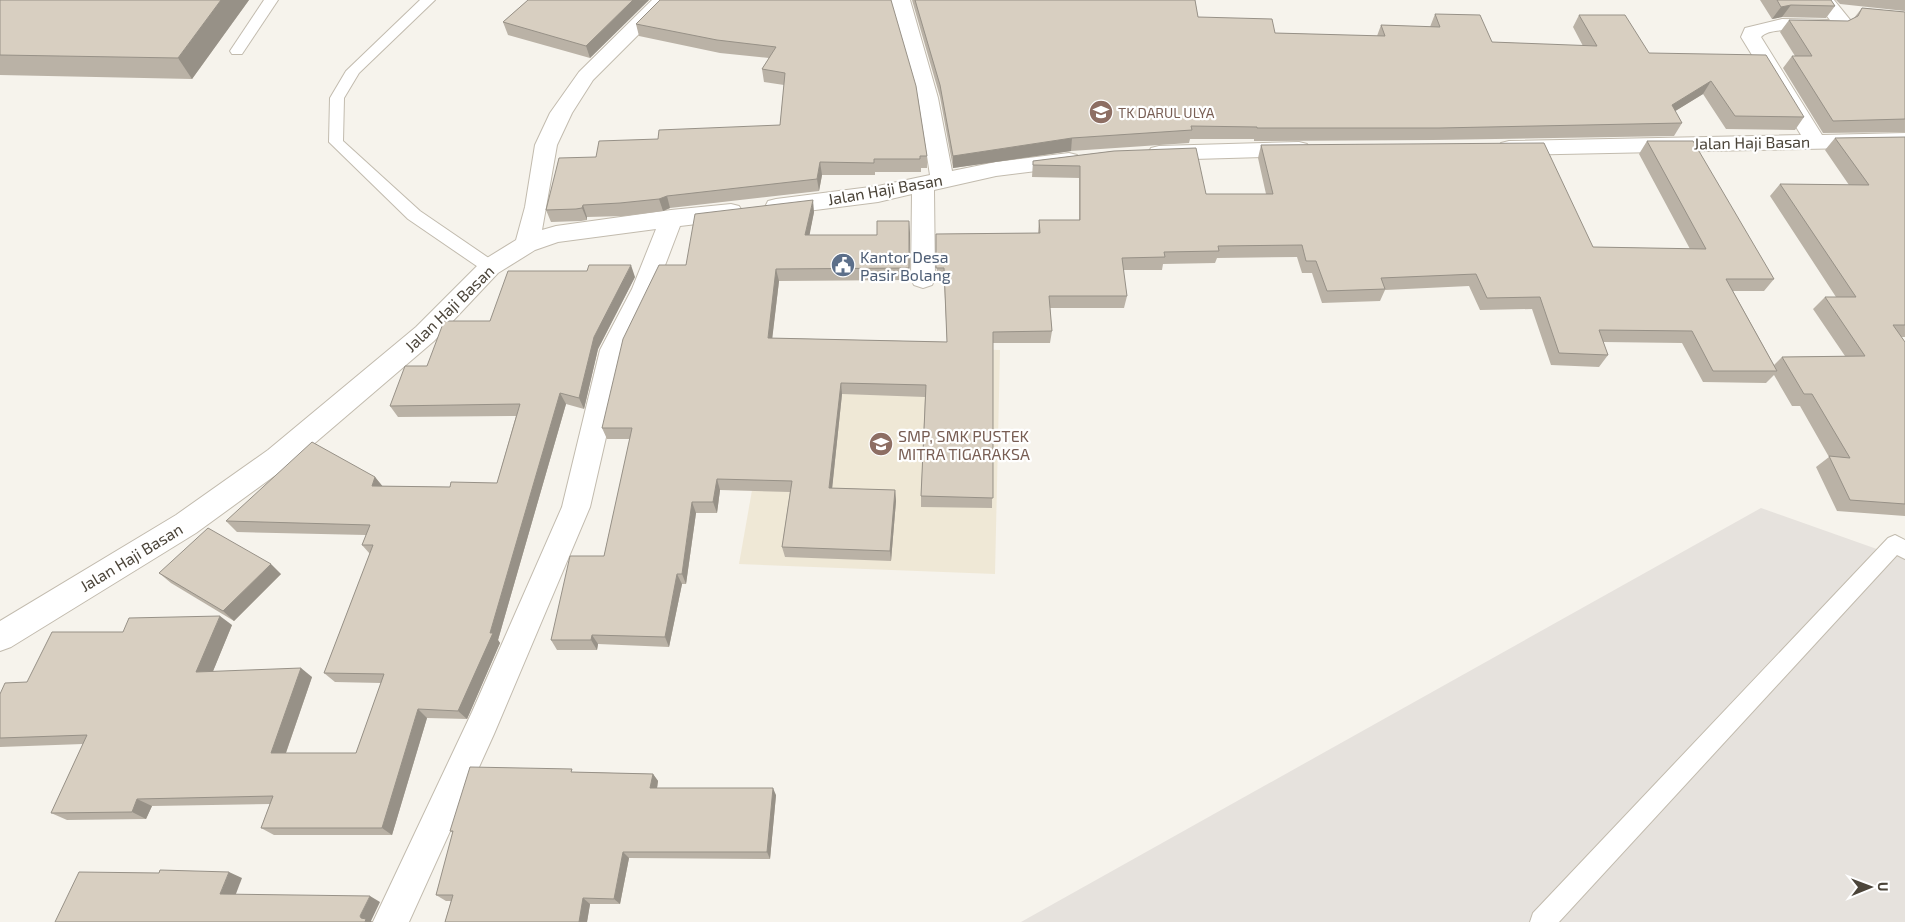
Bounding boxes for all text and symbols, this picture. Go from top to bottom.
school or university icon: TK DARUL ULYA [1088,99,1114,125]
place label: TK DARUL ULYA [1118,104,1215,121]
street label: Jalan Haji Basan [1694,131,1810,154]
street label: Jalan Haji Basan [826,170,944,209]
place label: Kantor Desa Pasir Bolang [860,247,951,284]
public building icon: Kantor Desa Pasir Bolang [830,252,856,278]
street label: Jalan Haji Basan [400,261,498,356]
place label: SMP, SMK PUSTEK MITRA TIGARAKSA [898,426,1030,463]
school or university icon: SMP, SMK PUSTEK MITRA TIGARAKSA [868,431,894,457]
street label: Jalan Haji Basan [76,519,186,596]
north arrow [1845,862,1895,912]
text: U [1875,882,1892,892]

